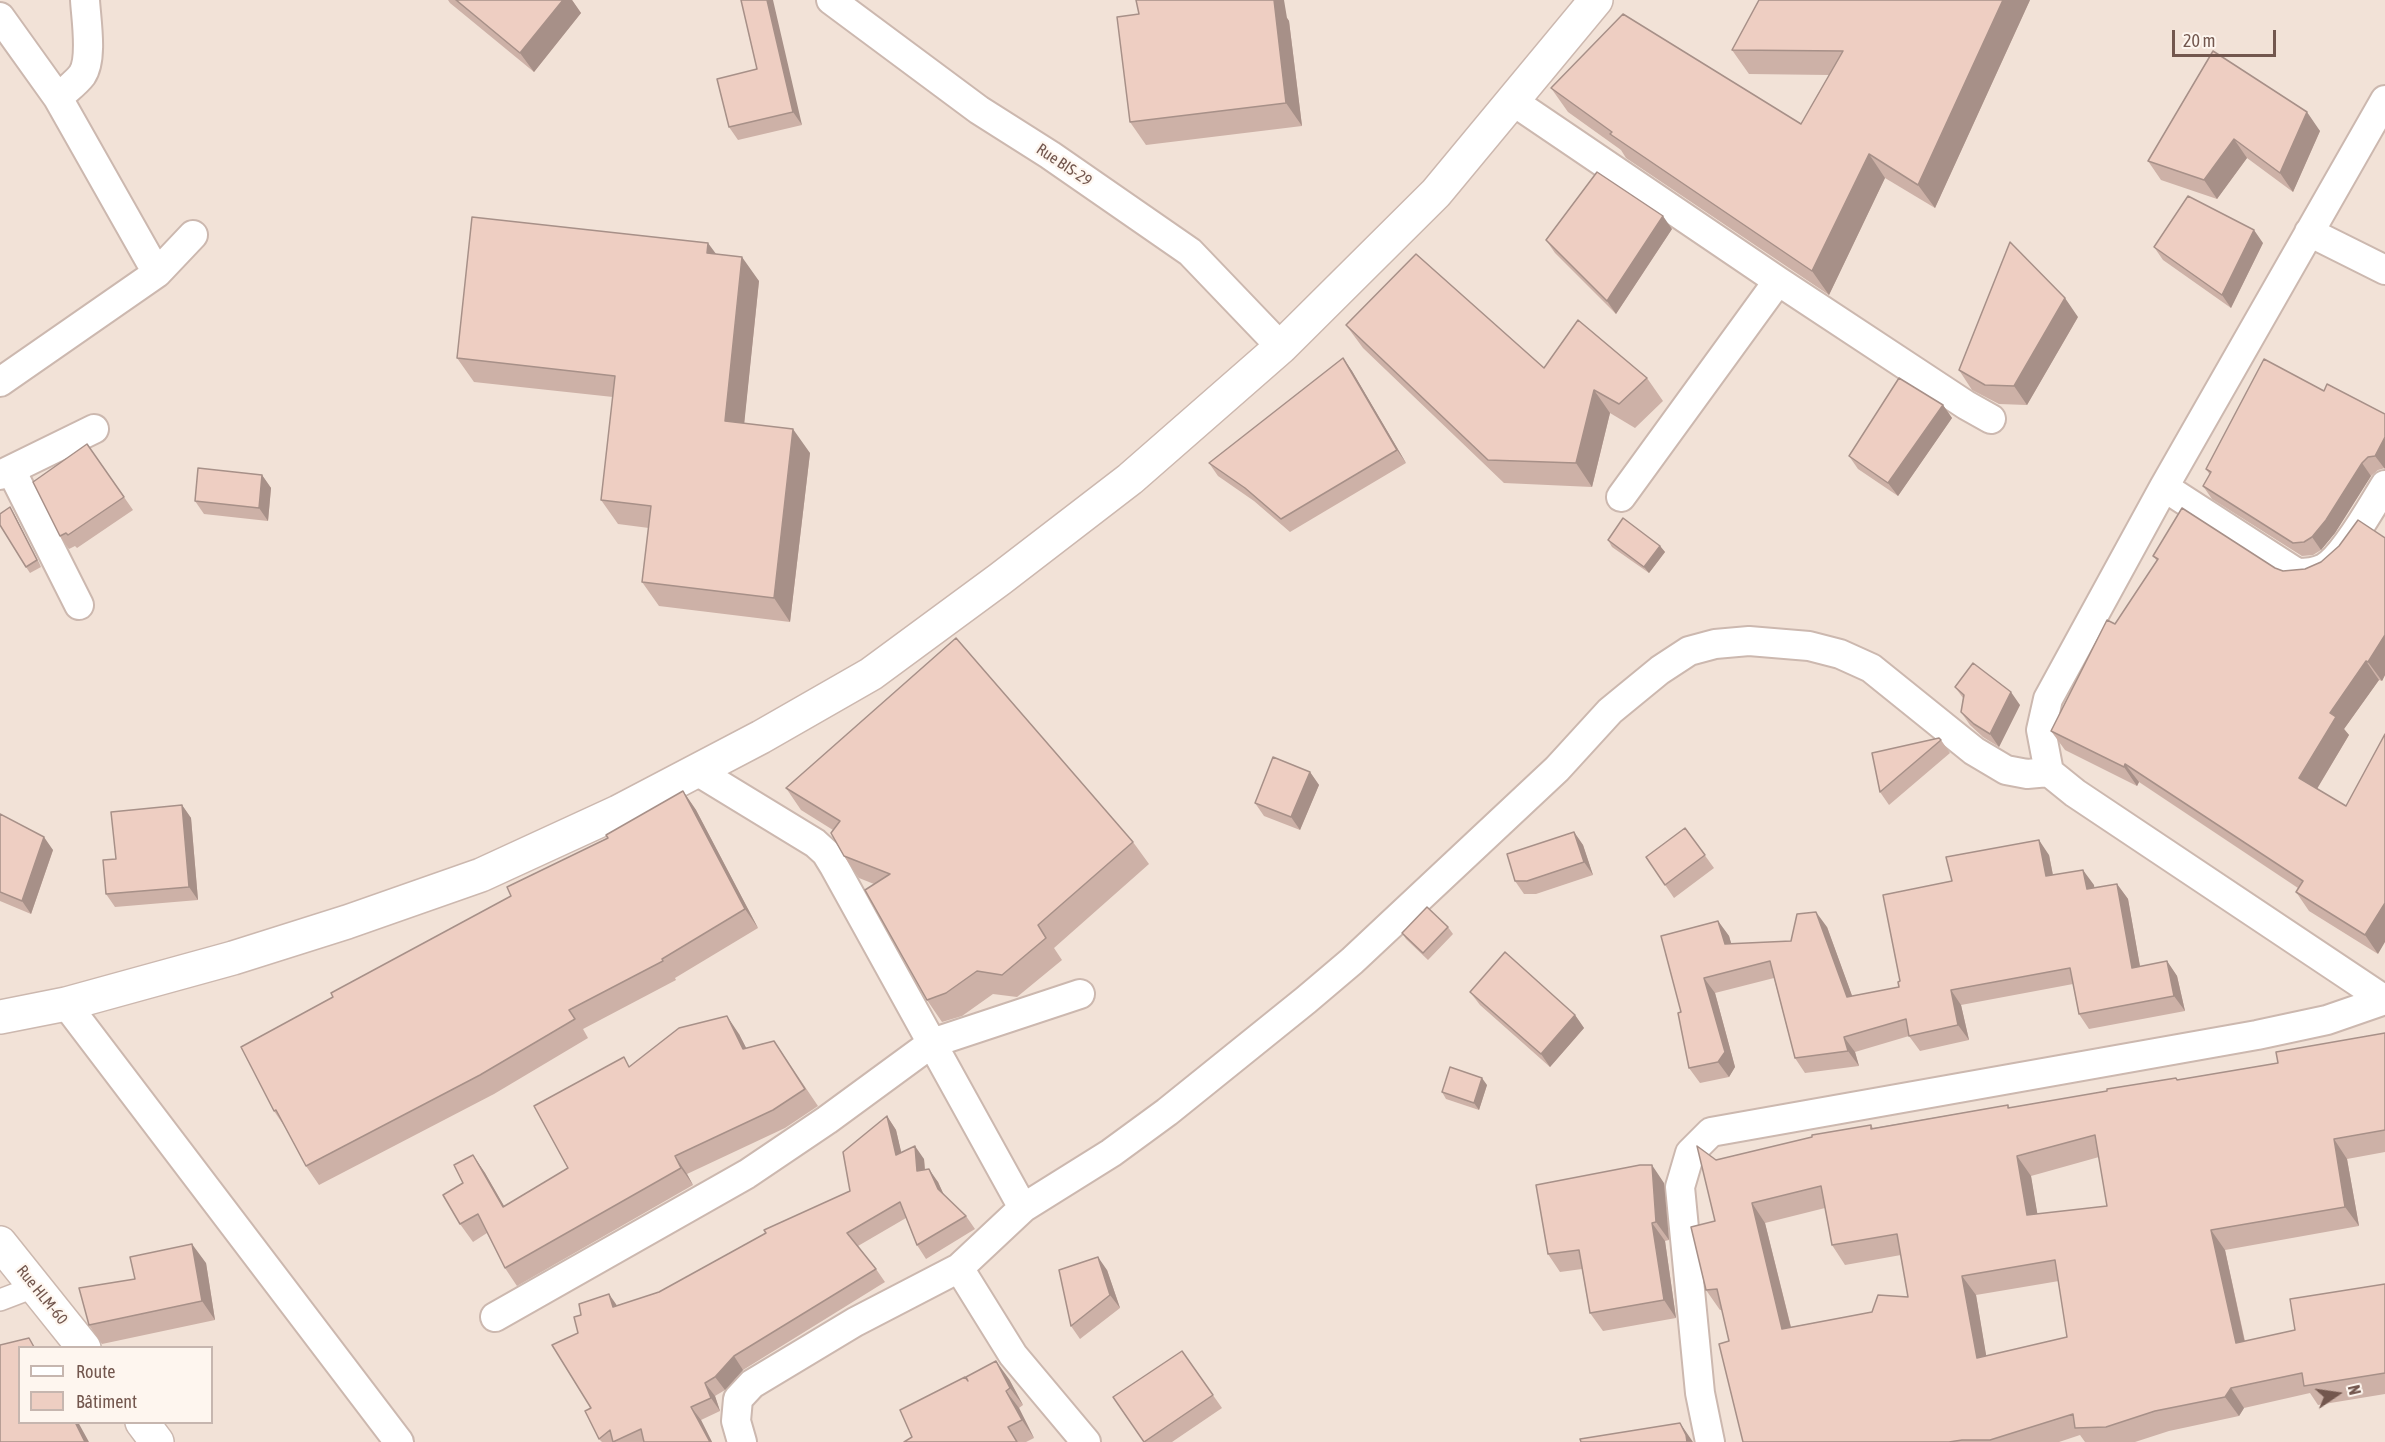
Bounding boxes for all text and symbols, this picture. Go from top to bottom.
scale bar [2175,18,2278,56]
text: 20 m [2183,30,2215,51]
street label: Rue BIS-29 [1033,140,1095,190]
street label: Rue HLM-60 [12,1262,72,1328]
legend [18,1346,213,1424]
text: Route [76,1361,115,1382]
north arrow [2307,1364,2367,1424]
text: N [2345,1383,2364,1397]
text: Bâtiment [76,1391,137,1412]

